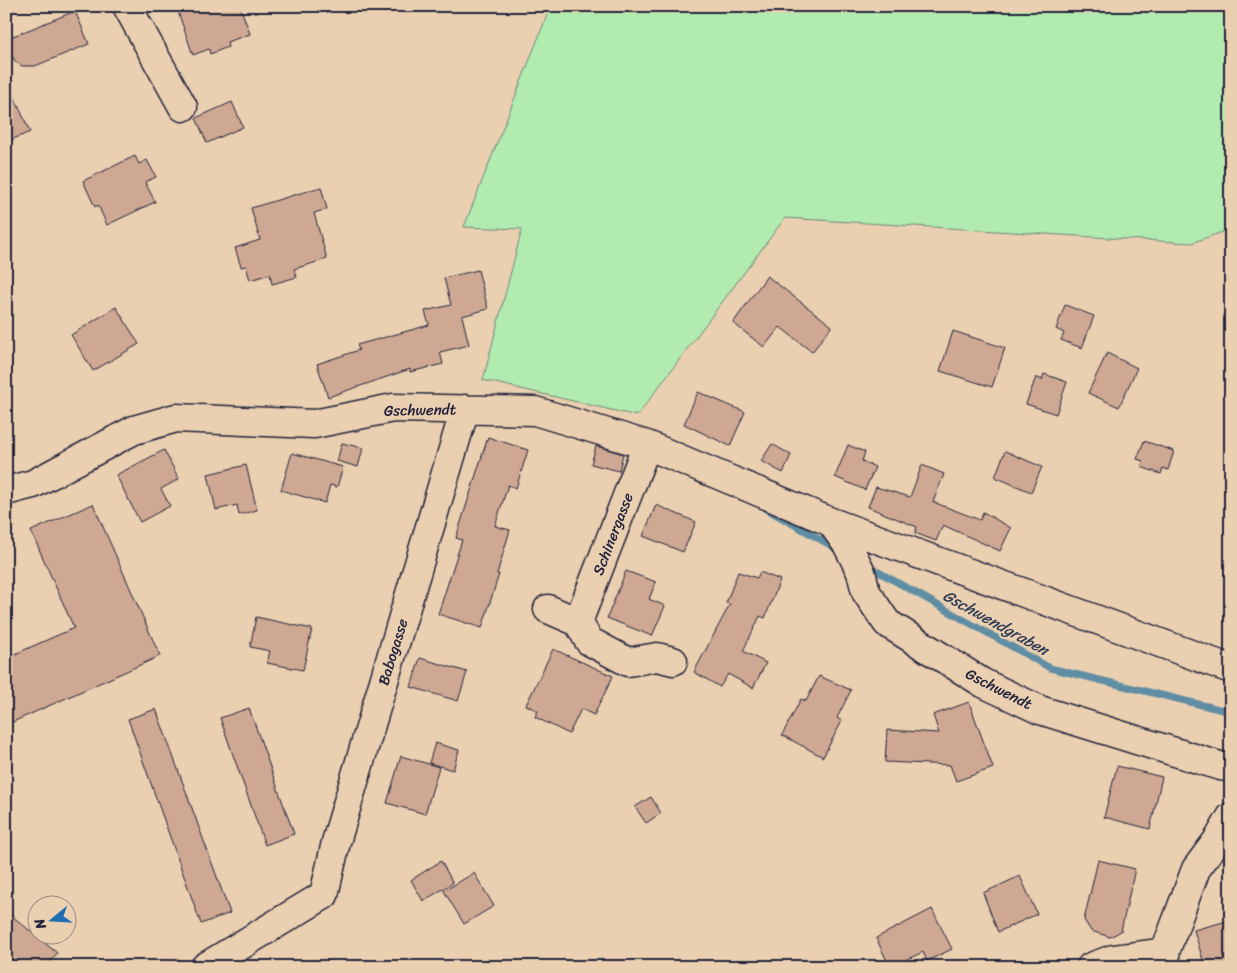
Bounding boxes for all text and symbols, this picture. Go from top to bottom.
street label: Gschwendt [384,396,457,424]
street label: Schinergasse [585,489,641,579]
water label: Gschwendgraben [937,581,1056,665]
street label: Babogasse [371,615,416,689]
street label: Gschwendt [961,661,1037,717]
north arrow [28,896,78,946]
text: N [27,915,54,933]

